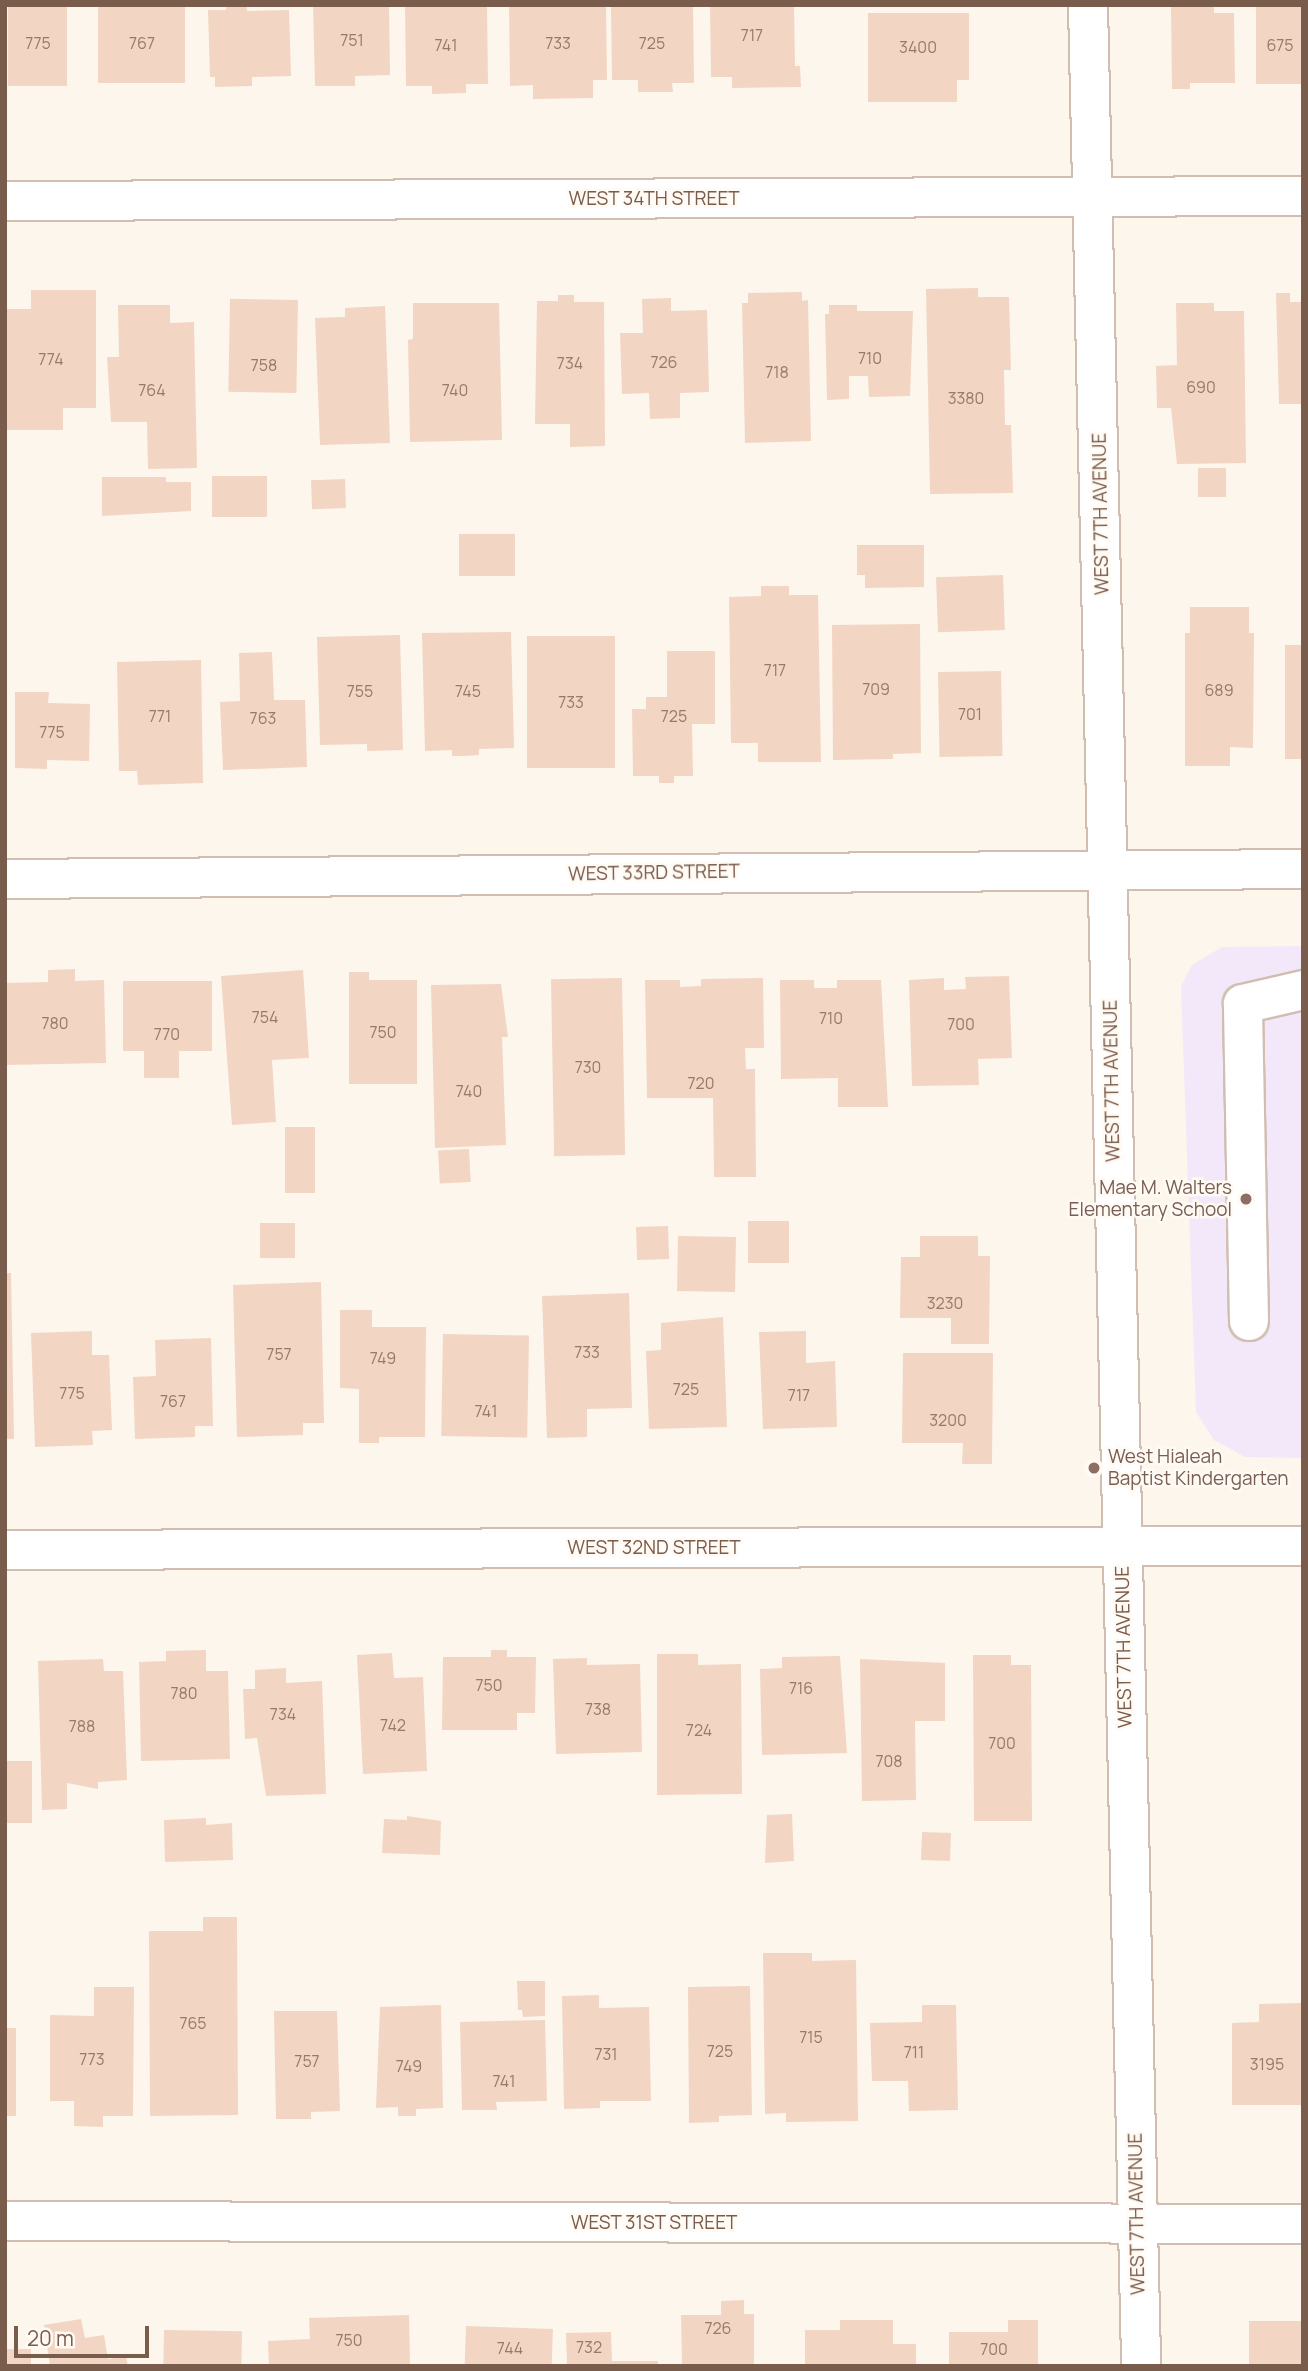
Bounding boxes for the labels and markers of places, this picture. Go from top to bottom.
place label: Mae M. Walters Elementary School [1069,1177,1232,1221]
marker: Mae M. Walters Elementary School [1238,1191,1254,1207]
place label: West Hialeah Baptist Kindergarten [1108,1446,1289,1490]
marker: West Hialeah Baptist Kindergarten [1086,1460,1102,1476]

